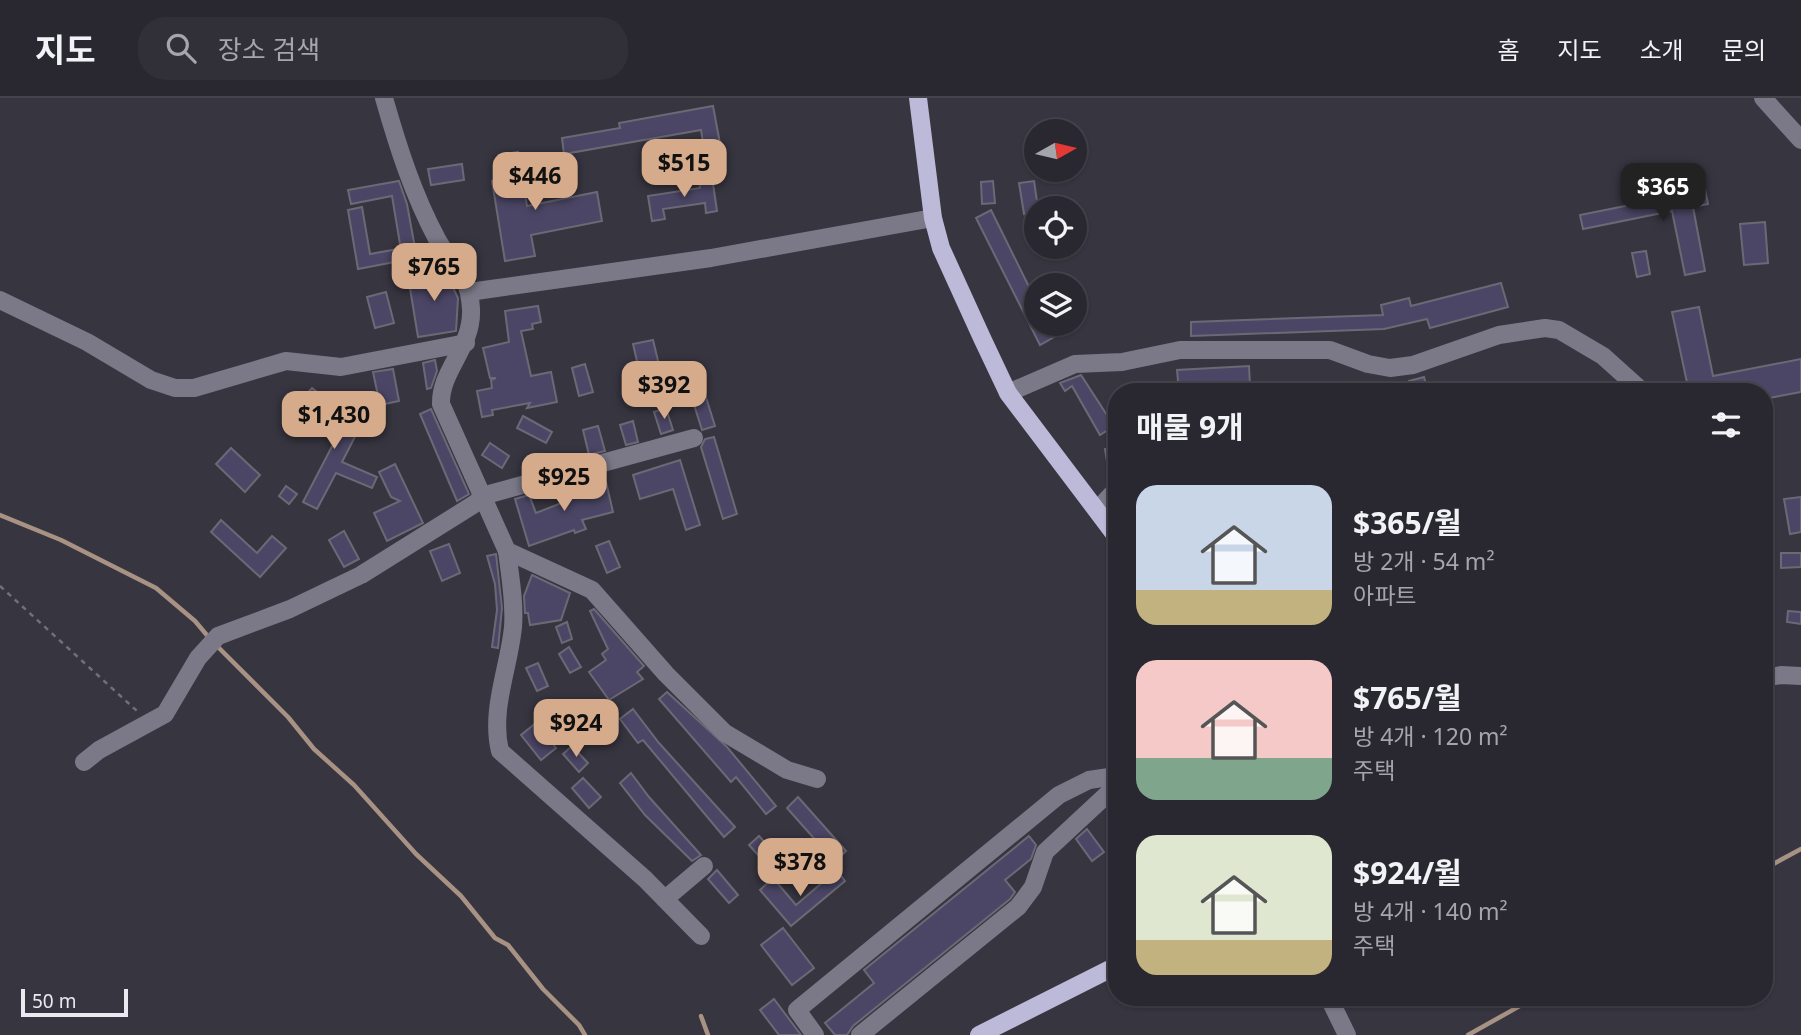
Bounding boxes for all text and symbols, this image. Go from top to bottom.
search box [138,17,628,80]
text: 지도 [35,27,96,72]
icon: search [162,29,200,67]
text: 장소 검색 [218,31,320,67]
text: 홈 [1497,33,1519,66]
text: 지도 [1557,33,1602,66]
text: 소개 [1640,33,1684,66]
text: 문의 [1722,33,1766,66]
north arrow [1024,119,1087,182]
map controls [1024,119,1087,336]
pin: $515 [643,140,725,199]
text: $515 [658,146,710,178]
pin: $446 [494,152,576,212]
text: $446 [509,159,561,191]
pin: $365 [1622,164,1704,223]
text: $365 [1637,170,1689,202]
button: locate [1024,196,1087,259]
pin: $765 [393,244,475,303]
text: $765 [408,250,460,282]
button: layers [1024,273,1087,336]
pin: $392 [623,362,705,421]
text: $392 [638,368,690,400]
pin: $1,430 [277,392,391,451]
text: $1,430 [298,398,370,430]
text: 매물 9개 [1136,406,1244,447]
icon: filters [1707,406,1745,444]
pin: $925 [523,454,605,513]
text: $925 [538,460,590,492]
text: $365/월 [1353,502,1462,543]
icon: home [1192,513,1276,597]
text: 방 2개 · 54 m² [1353,545,1494,577]
text: 아파트 [1353,579,1416,611]
text: $765/월 [1353,677,1462,718]
icon: home [1192,688,1276,772]
pin: $924 [535,700,617,759]
text: $924 [550,706,602,738]
text: 방 4개 · 120 m² [1353,720,1508,752]
text: 주택 [1353,754,1395,786]
pin: $378 [759,838,841,898]
text: $378 [774,845,826,877]
text: $924/월 [1353,852,1462,893]
icon: home [1192,863,1276,947]
text: 방 4개 · 140 m² [1353,895,1508,927]
text: 주택 [1353,929,1395,961]
scale bar [21,986,128,1018]
text: 50 m [32,988,76,1014]

